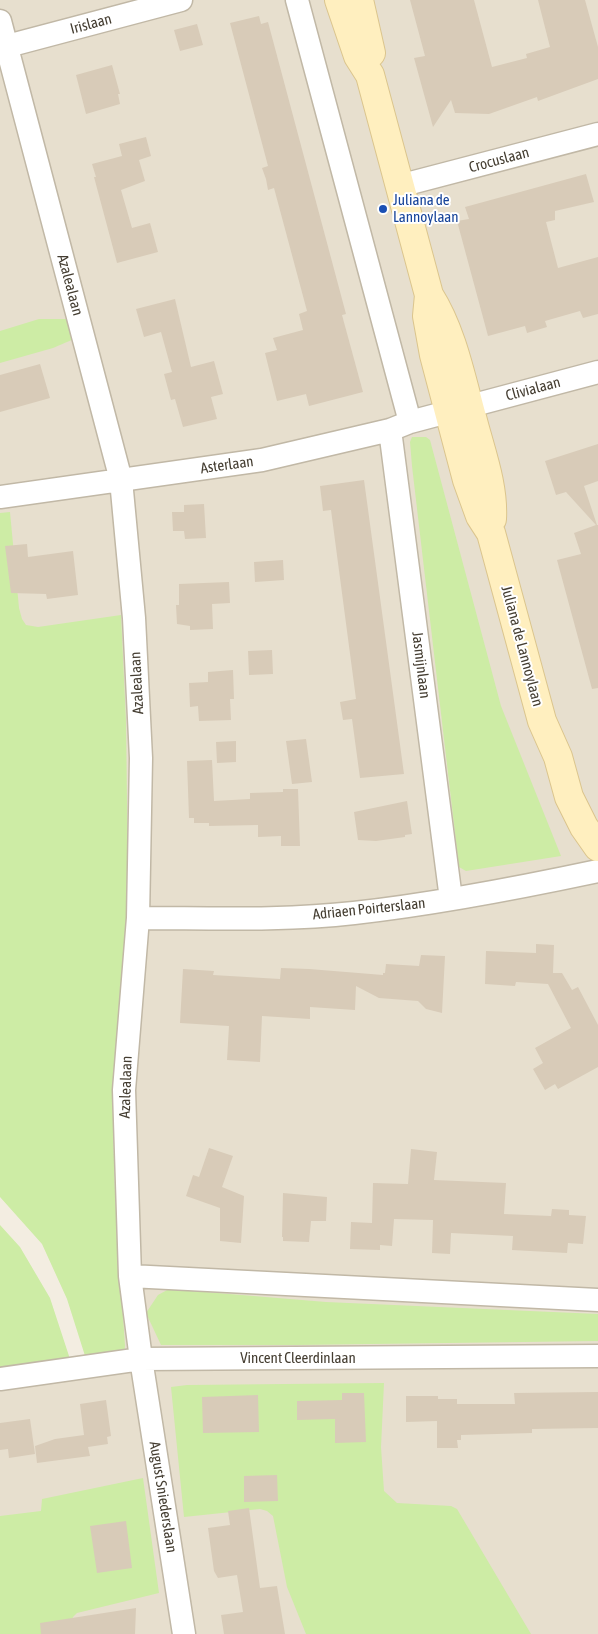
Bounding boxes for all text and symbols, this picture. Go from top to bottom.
street label: Irislaan [68,10,114,38]
street label: Crocuslaan [467,143,531,177]
place label: Juliana de Lannoylaan [393,191,459,226]
marker: Juliana de Lannoylaan [377,203,389,215]
street label: Azalealaan [53,252,87,318]
street label: Clivialaan [504,373,562,405]
street label: Asterlaan [199,452,255,478]
street label: Juliana de Lannoylaan [497,584,547,708]
street label: Jasmijnlaan [408,631,434,699]
street label: Azalealaan [126,651,148,715]
street label: Adriaen Poirterslaan [312,894,426,924]
street label: Azalealaan [116,1055,136,1119]
street label: Vincent Cleerdinlaan [240,1349,356,1367]
street label: August Sniederslaan [145,1440,181,1554]

